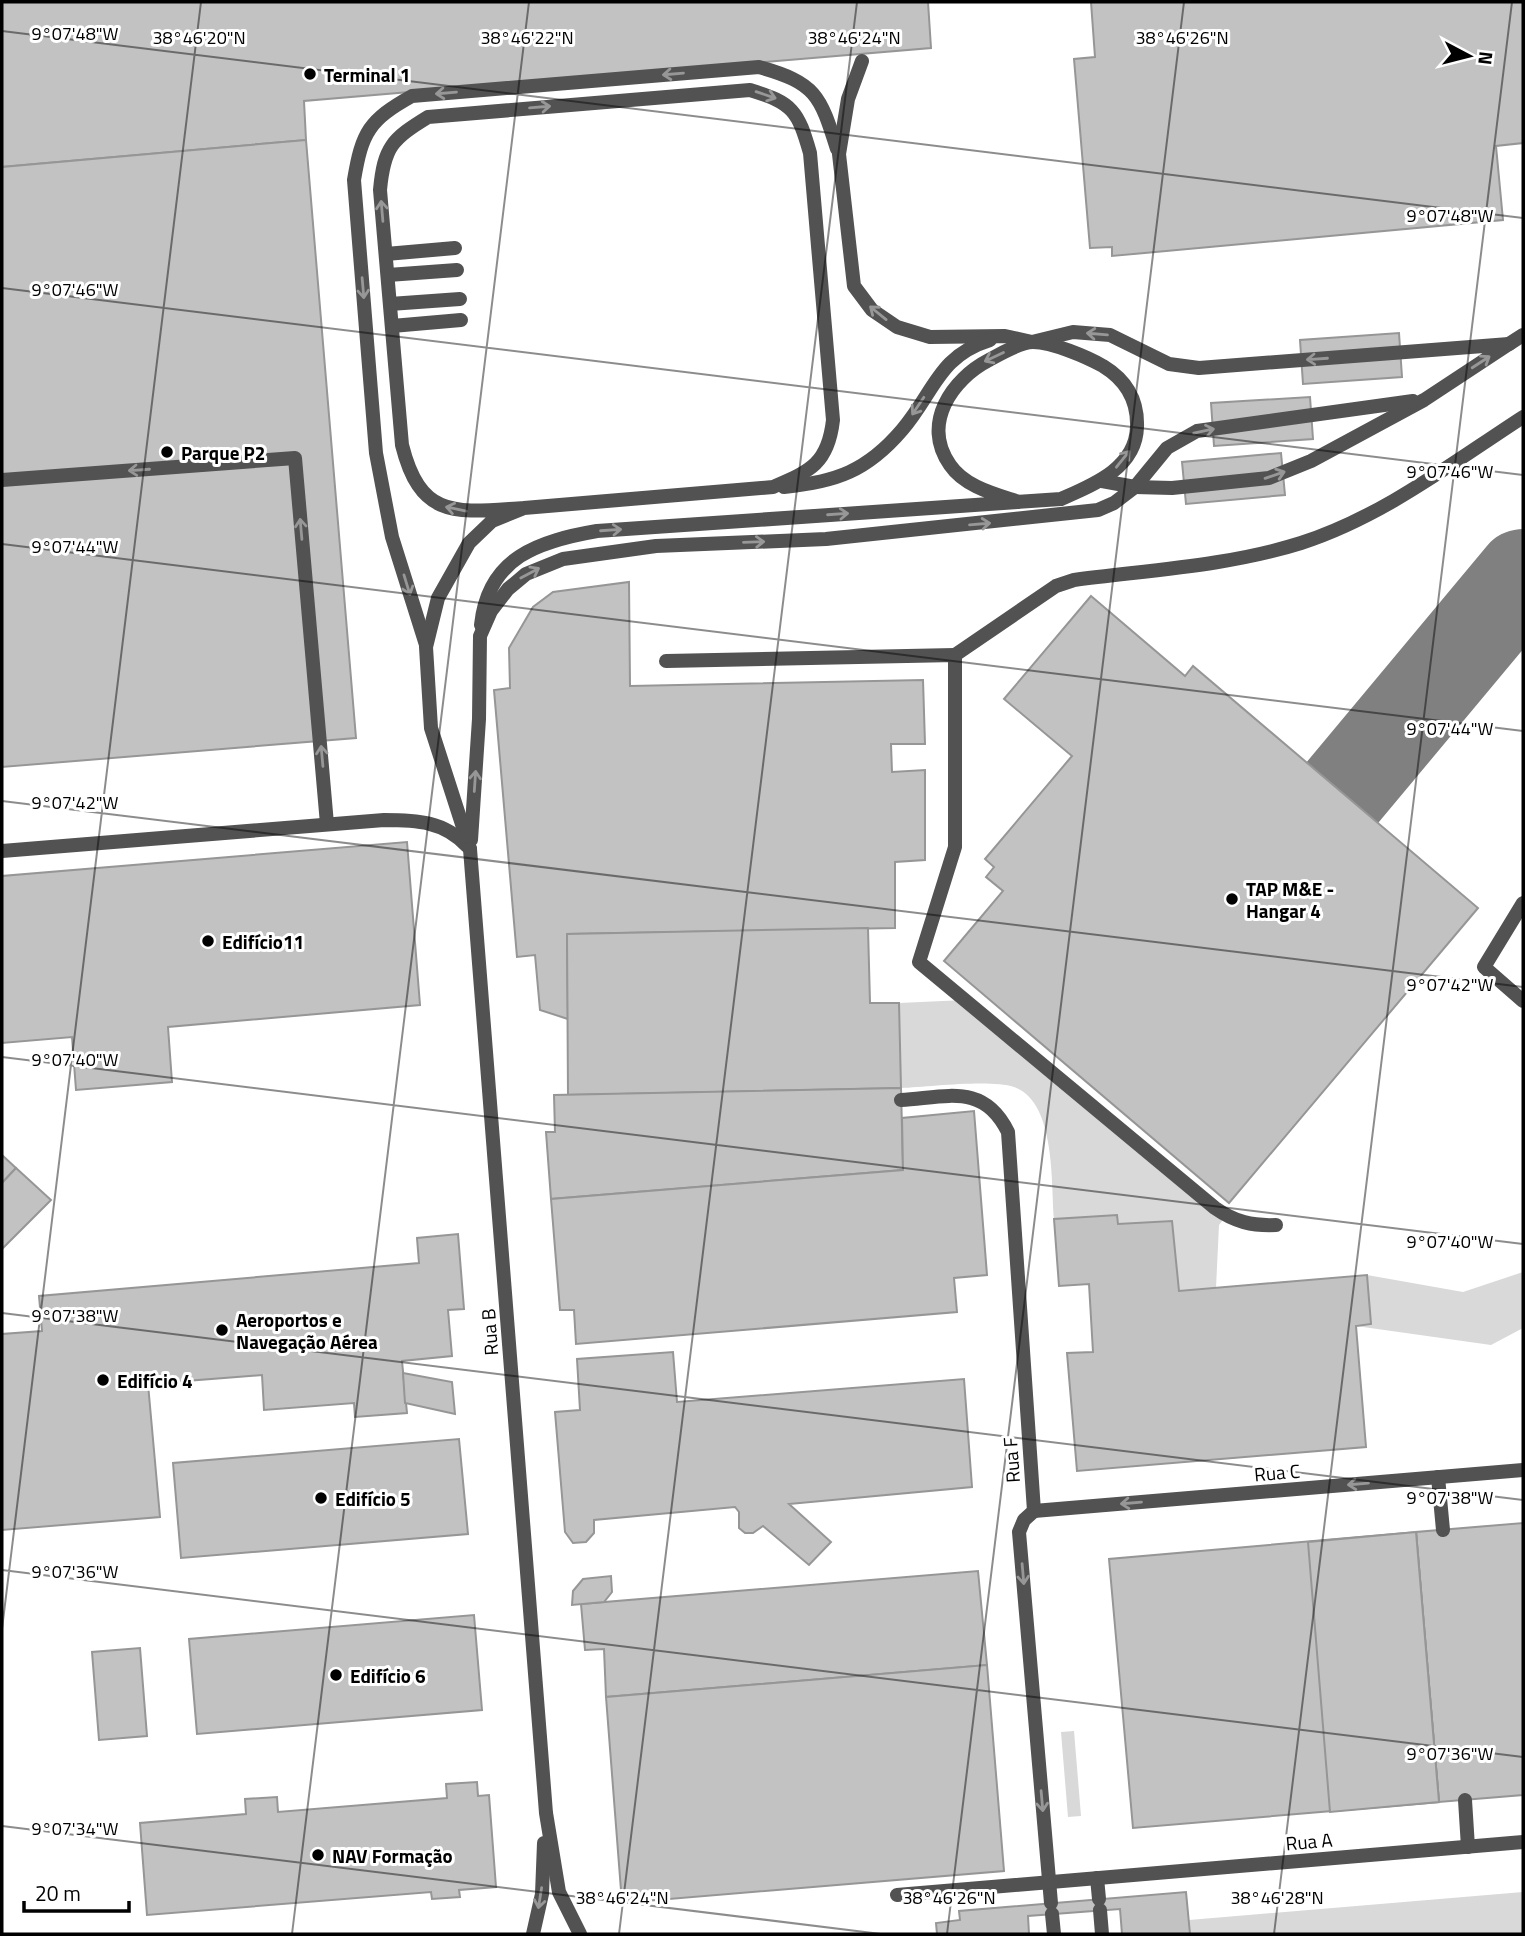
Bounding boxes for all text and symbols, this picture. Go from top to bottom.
text: 9°07'48"W [32,20,118,47]
north arrow [1434,21,1504,91]
text: 38°46'20"N [152,24,246,51]
text: 38°46'22"N [480,24,574,51]
text: 38°46'24"N [807,24,901,51]
text: 38°46'26"N [1135,24,1229,51]
text: N [1471,50,1502,66]
place label: Terminal 1 [324,60,410,89]
marker: Terminal 1 [302,66,318,82]
one-way arrow [662,68,685,81]
one-way arrow [436,87,458,100]
one-way arrow [754,90,776,102]
one-way arrow [528,100,551,113]
one-way arrow [375,200,388,223]
text: 9°07'48"W [1407,202,1493,229]
text: 9°07'46"W [32,276,118,303]
one-way arrow [357,276,370,299]
one-way arrow [869,305,887,320]
one-way arrow [1086,327,1109,340]
one-way arrow [984,351,1005,364]
one-way arrow [1306,353,1329,366]
one-way arrow [1470,355,1490,369]
one-way arrow [911,396,925,415]
one-way arrow [1192,423,1215,437]
place label: Parque P2 [181,438,265,467]
marker: Parque P2 [159,444,175,460]
one-way arrow [1115,451,1130,469]
text: 9°07'46"W [1407,458,1493,485]
one-way arrow [128,464,151,477]
one-way arrow [1264,468,1286,480]
one-way arrow [445,501,468,515]
one-way arrow [827,507,849,520]
one-way arrow [294,518,307,541]
one-way arrow [968,518,991,531]
one-way arrow [600,523,623,536]
text: 9°07'44"W [32,533,118,560]
one-way arrow [742,535,765,549]
one-way arrow [520,566,540,580]
one-way arrow [402,573,414,595]
text: 9°07'44"W [1407,715,1493,742]
one-way arrow [315,745,328,768]
one-way arrow [468,769,481,792]
text: 9°07'42"W [32,789,118,816]
place label: TAP M&E - Hangar 4 [1246,874,1334,925]
marker: TAP M&E - Hangar 4 [1224,891,1240,907]
place label: Edifício11 [222,927,304,956]
marker: Edifício11 [200,933,216,949]
text: 9°07'42"W [1407,971,1493,998]
text: 9°07'40"W [32,1046,118,1073]
text: 9°07'40"W [1407,1228,1493,1255]
text: 9°07'38"W [32,1302,118,1329]
place label: Aeroportos e Navegação Aérea [236,1305,378,1356]
street label: Rua B [473,1307,505,1357]
marker: Aeroportos e Navegação Aérea [214,1322,230,1338]
place label: Edifício 4 [117,1366,193,1395]
marker: Edifício 4 [95,1372,111,1388]
street label: Rua F [995,1436,1027,1484]
street label: Rua C [1253,1456,1301,1488]
one-way arrow [1347,1478,1369,1491]
place label: Edifício 5 [335,1484,411,1513]
text: 9°07'38"W [1407,1484,1493,1511]
marker: Edifício 5 [313,1490,329,1506]
one-way arrow [1120,1497,1143,1510]
text: 9°07'36"W [32,1558,118,1585]
one-way arrow [1017,1562,1030,1585]
place label: Edifício 6 [350,1661,426,1690]
marker: Edifício 6 [328,1667,344,1683]
text: 9°07'36"W [1407,1740,1493,1767]
one-way arrow [1036,1789,1049,1812]
text: 9°07'34"W [32,1815,118,1842]
street label: Rua A [1284,1825,1334,1857]
place label: NAV Formação [332,1841,453,1870]
marker: NAV Formação [310,1847,326,1863]
scale bar [24,1870,130,1914]
text: 20 m [35,1877,81,1909]
text: 38°46'24"N [575,1884,669,1911]
text: 38°46'26"N [902,1884,996,1911]
text: 38°46'28"N [1230,1884,1324,1911]
one-way arrow [533,1887,546,1909]

